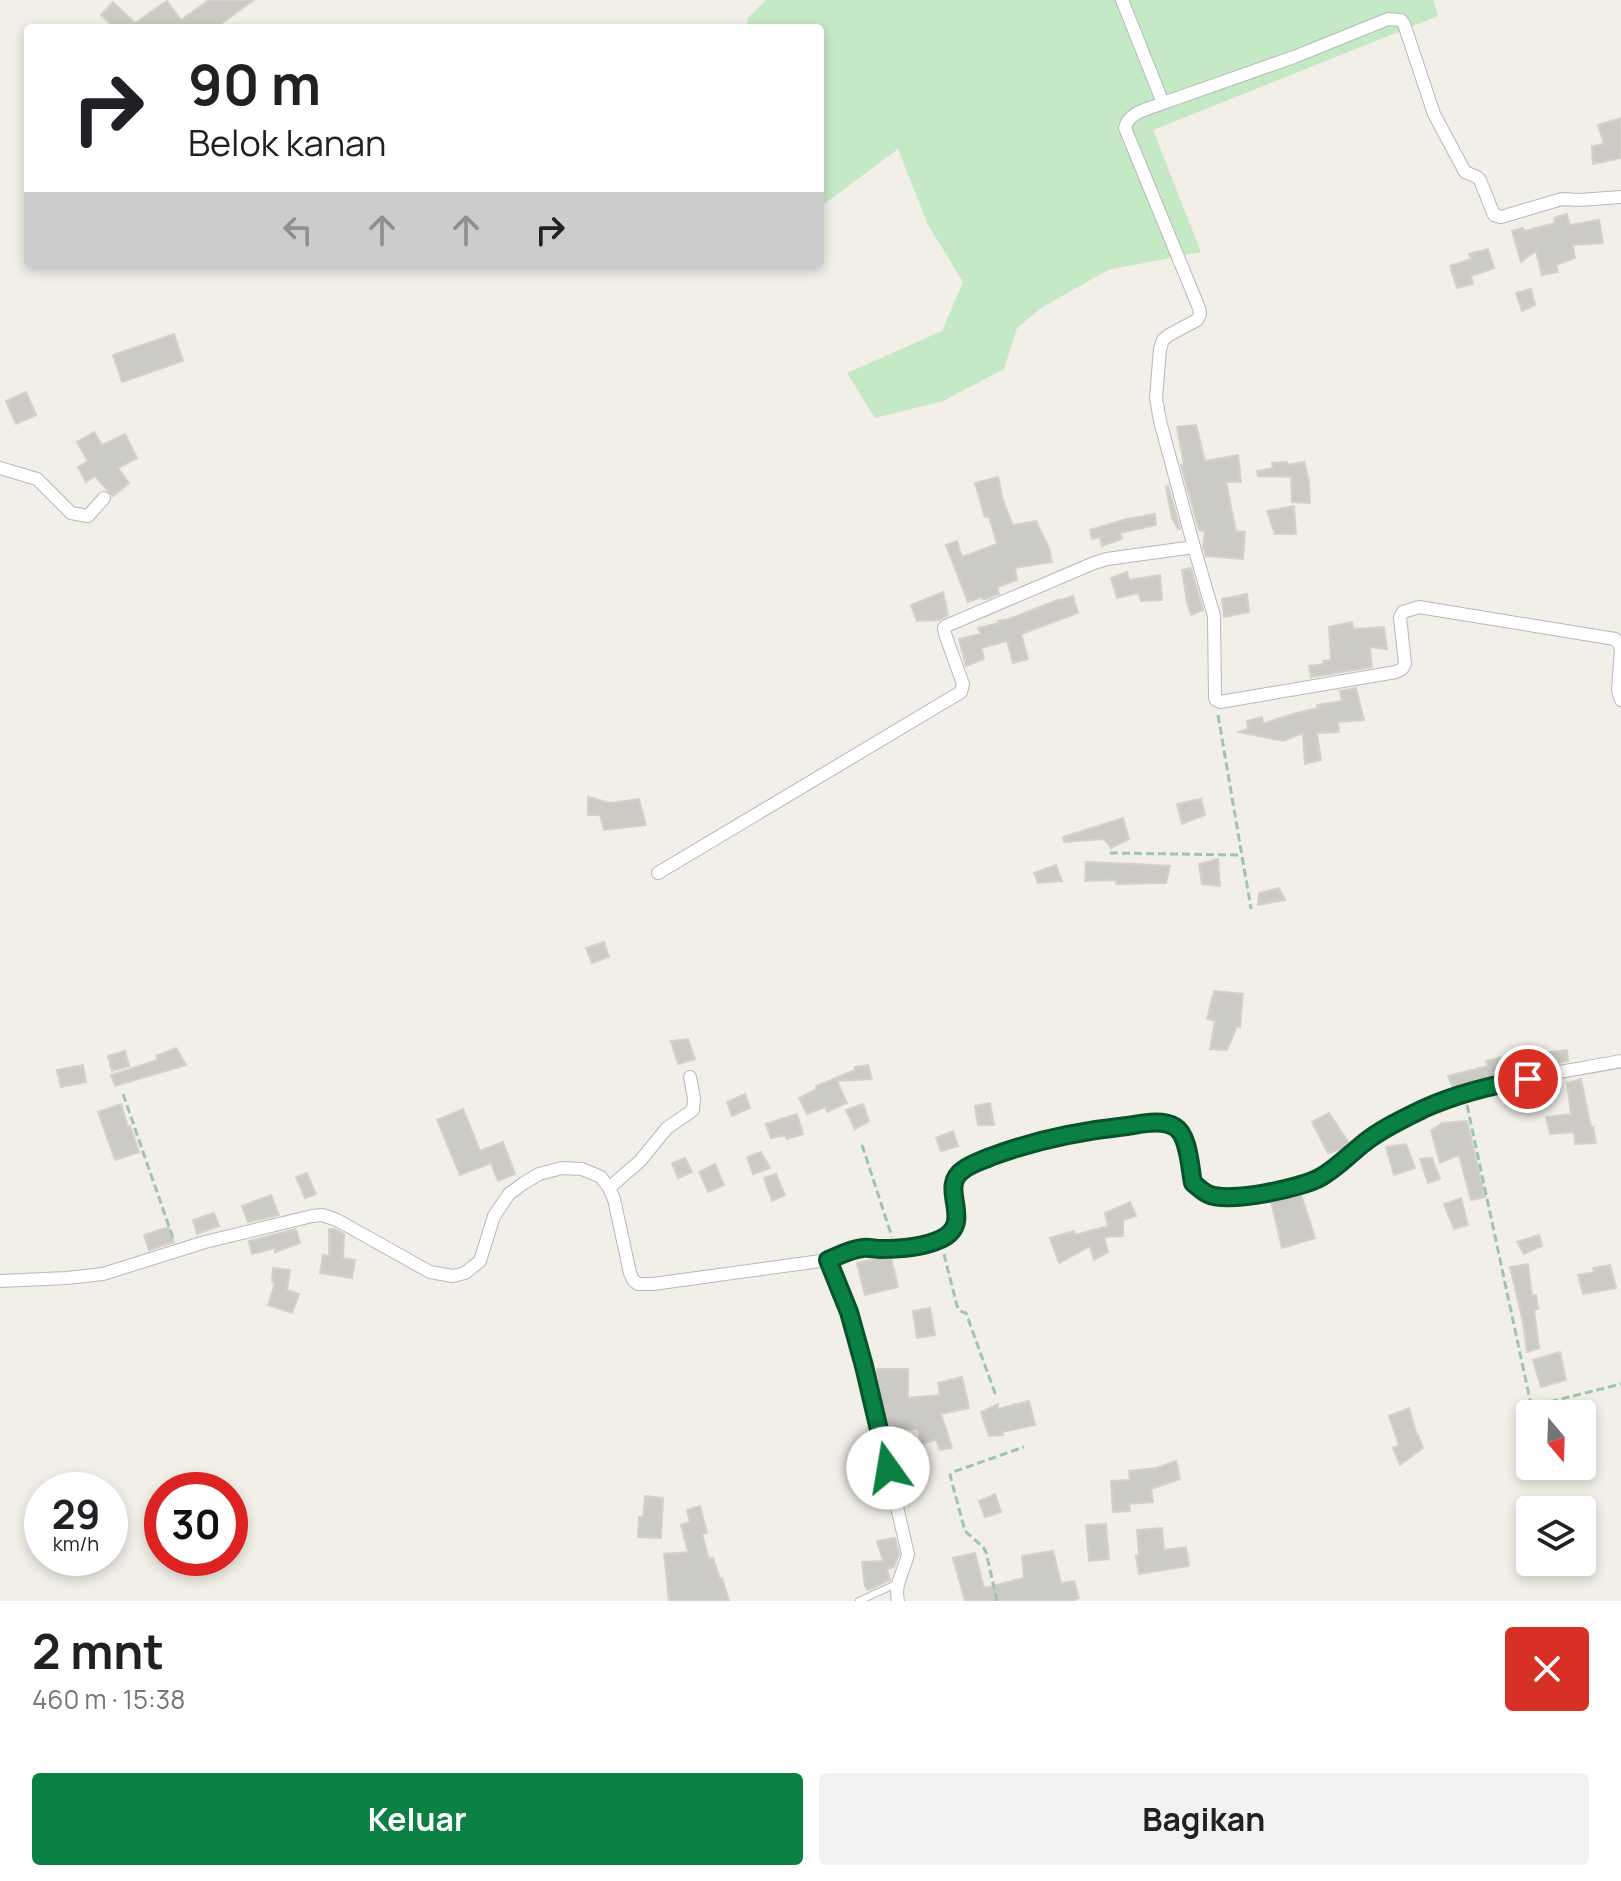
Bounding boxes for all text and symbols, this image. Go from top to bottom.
text: 90 m [188,45,321,122]
icon: right [56,56,160,160]
text: Belok kanan [188,118,387,167]
icon: left [276,208,320,252]
icon: ahead [360,208,404,252]
icon: ahead [444,208,488,252]
icon: right [528,208,572,252]
pin [1494,1045,1562,1113]
icon: arrive [1506,1057,1550,1101]
north arrow [1516,1400,1596,1480]
map controls [1516,1400,1596,1576]
position arrow [846,1426,930,1510]
speed limit sign: 30 [144,1472,248,1576]
text: 29 [52,1486,100,1541]
button: layers [1516,1496,1596,1576]
text: km/h [53,1530,99,1557]
text: 2 mnt [32,1618,164,1683]
button: close [1505,1627,1589,1711]
text: 460 m · 15:38 [32,1681,185,1717]
button: Keluar [32,1773,803,1865]
button: Bagikan [819,1773,1589,1865]

